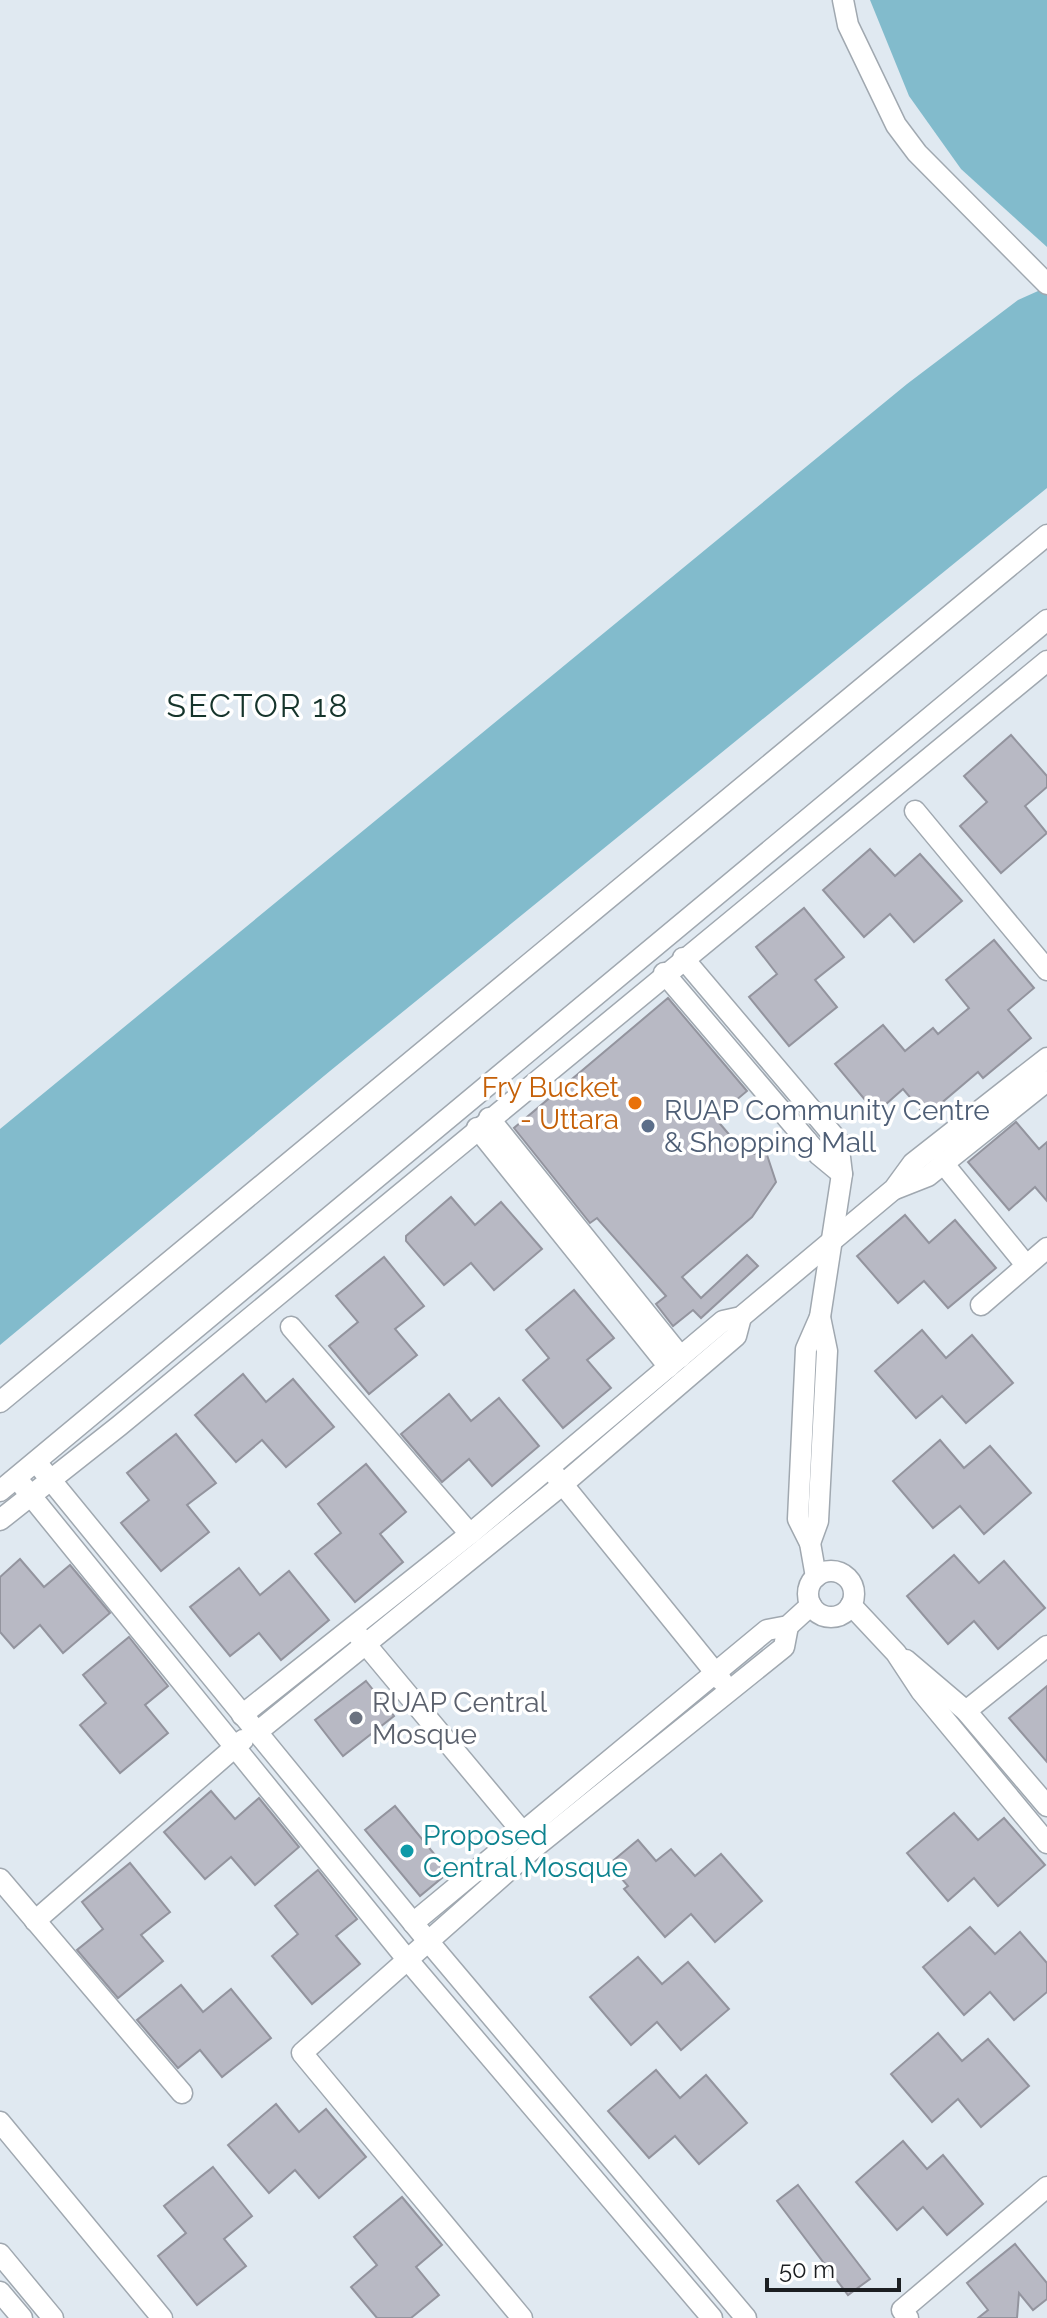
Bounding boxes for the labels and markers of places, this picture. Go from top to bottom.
place label: Fry Bucket - Uttara [482,1071,620,1136]
marker: Fry Bucket - Uttara [626,1094,644,1112]
place label: RUAP Community Centre & Shopping Mall [664,1094,990,1159]
marker: RUAP Community Centre & Shopping Mall [639,1117,657,1135]
place label: RUAP Central Mosque [372,1686,548,1751]
marker: RUAP Central Mosque [347,1709,365,1727]
place label: Proposed Central Mosque [423,1819,628,1884]
marker: Proposed Central Mosque [398,1842,416,1860]

